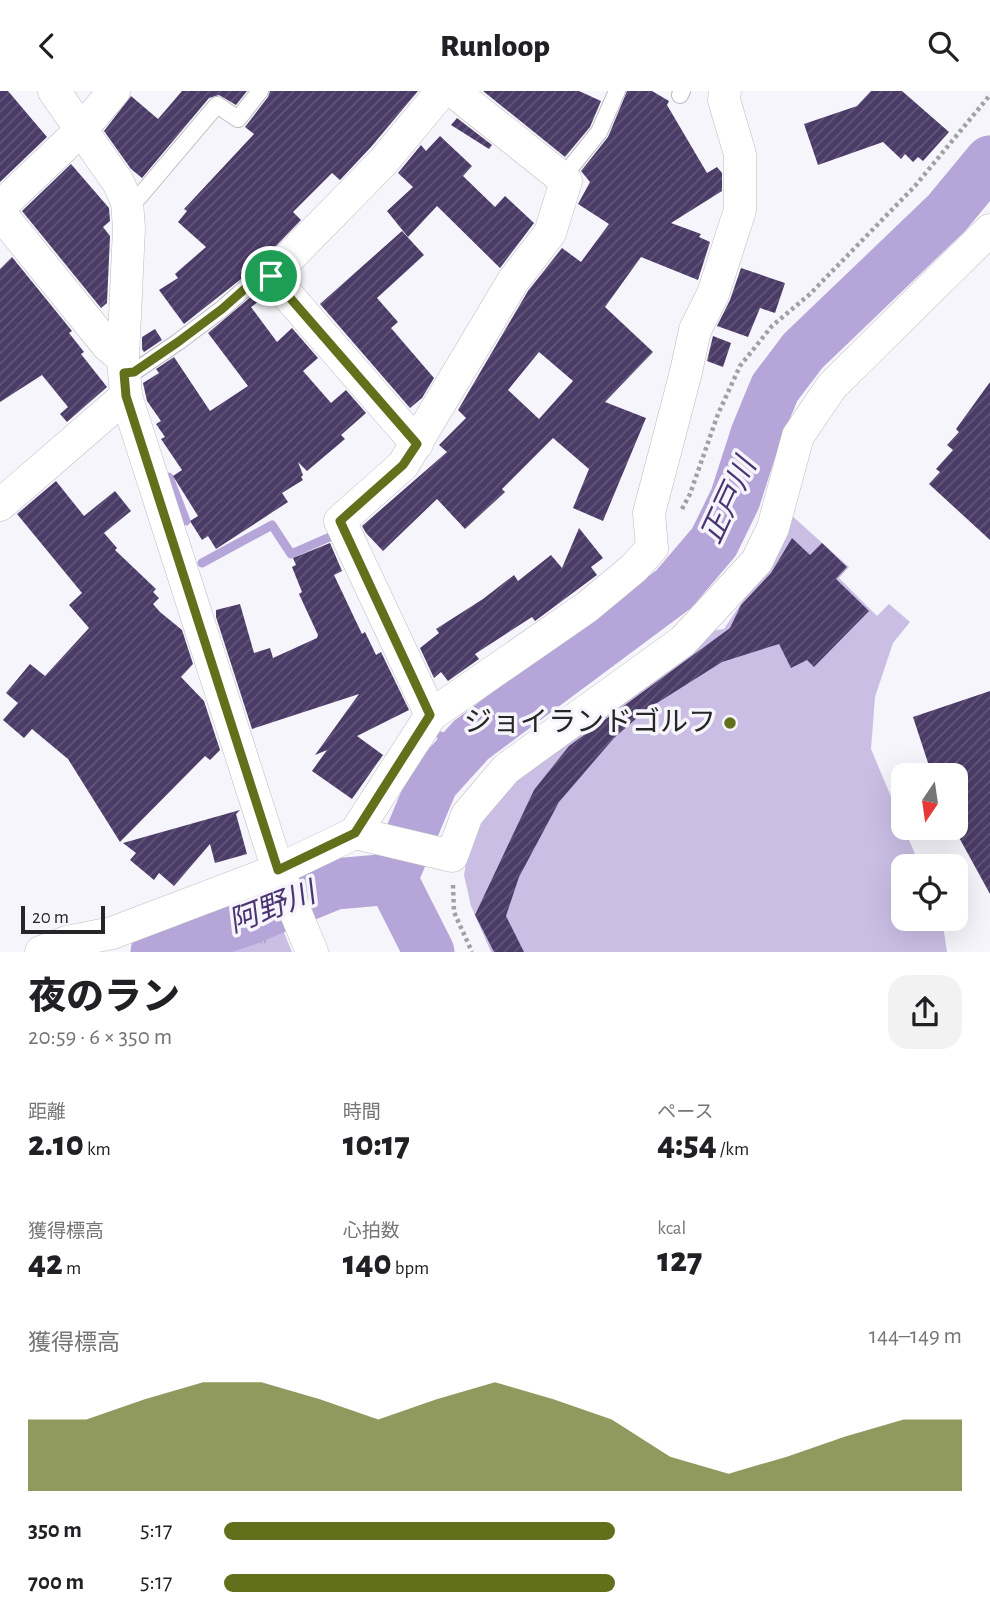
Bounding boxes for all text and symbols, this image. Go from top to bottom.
icon: back [28,27,66,65]
icon: search [924,27,962,65]
text: Runloop [440,30,550,62]
pin [241,246,301,306]
icon: arrive [252,257,290,295]
water label: 正戸川 [696,451,763,548]
place label: ジョイランドゴルフ [464,707,716,737]
marker: ジョイランドゴルフ [722,715,738,731]
north arrow [891,763,968,840]
map controls [891,763,968,931]
button: locate [891,854,968,931]
water label: 阿野川 [225,877,322,938]
scale bar [21,903,105,935]
text: 20 m [32,908,69,927]
button: share [888,975,962,1049]
text: 夜のラン [28,979,180,1017]
text: 20:59 · 6 × 350 m [28,1026,172,1049]
text: 距離 [28,1103,66,1122]
text: 時間 [343,1103,381,1122]
text: ペース [657,1103,713,1122]
text: 2.10 [28,1127,84,1162]
text: 10:17 [343,1127,410,1162]
text: 4:54 [657,1127,717,1162]
text: km [84,1140,111,1159]
text: /km [717,1140,749,1159]
text: kcal [657,1219,686,1238]
text: 獲得標高 [28,1222,104,1241]
text: 心拍数 [343,1222,400,1241]
text: 127 [657,1243,702,1278]
text: 42 [28,1246,63,1281]
text: 140 [343,1246,392,1281]
text: m [63,1259,81,1278]
text: bpm [392,1259,429,1278]
text: 144–149 m [869,1325,962,1348]
text: 獲得標高 [28,1332,120,1355]
text: 350 m [28,1519,82,1542]
text: 5:17 [140,1519,172,1542]
text: 700 m [28,1571,84,1594]
text: 5:17 [140,1571,172,1594]

